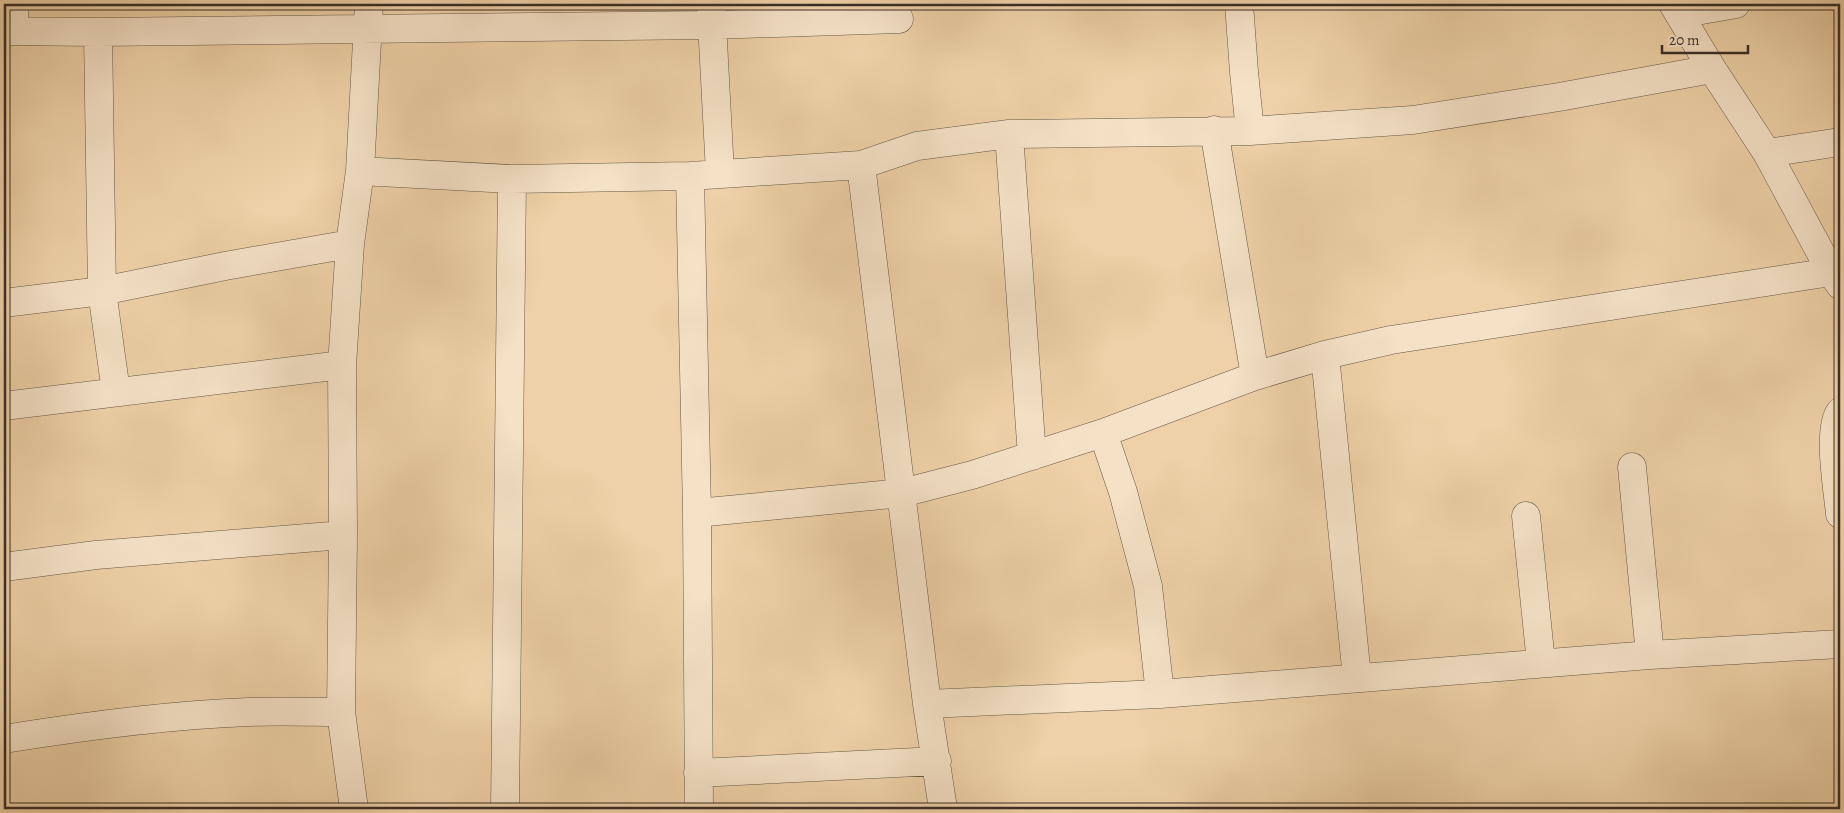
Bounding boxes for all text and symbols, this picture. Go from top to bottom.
scale bar [1662,22,1748,54]
text: 20 m [1669,30,1700,50]

